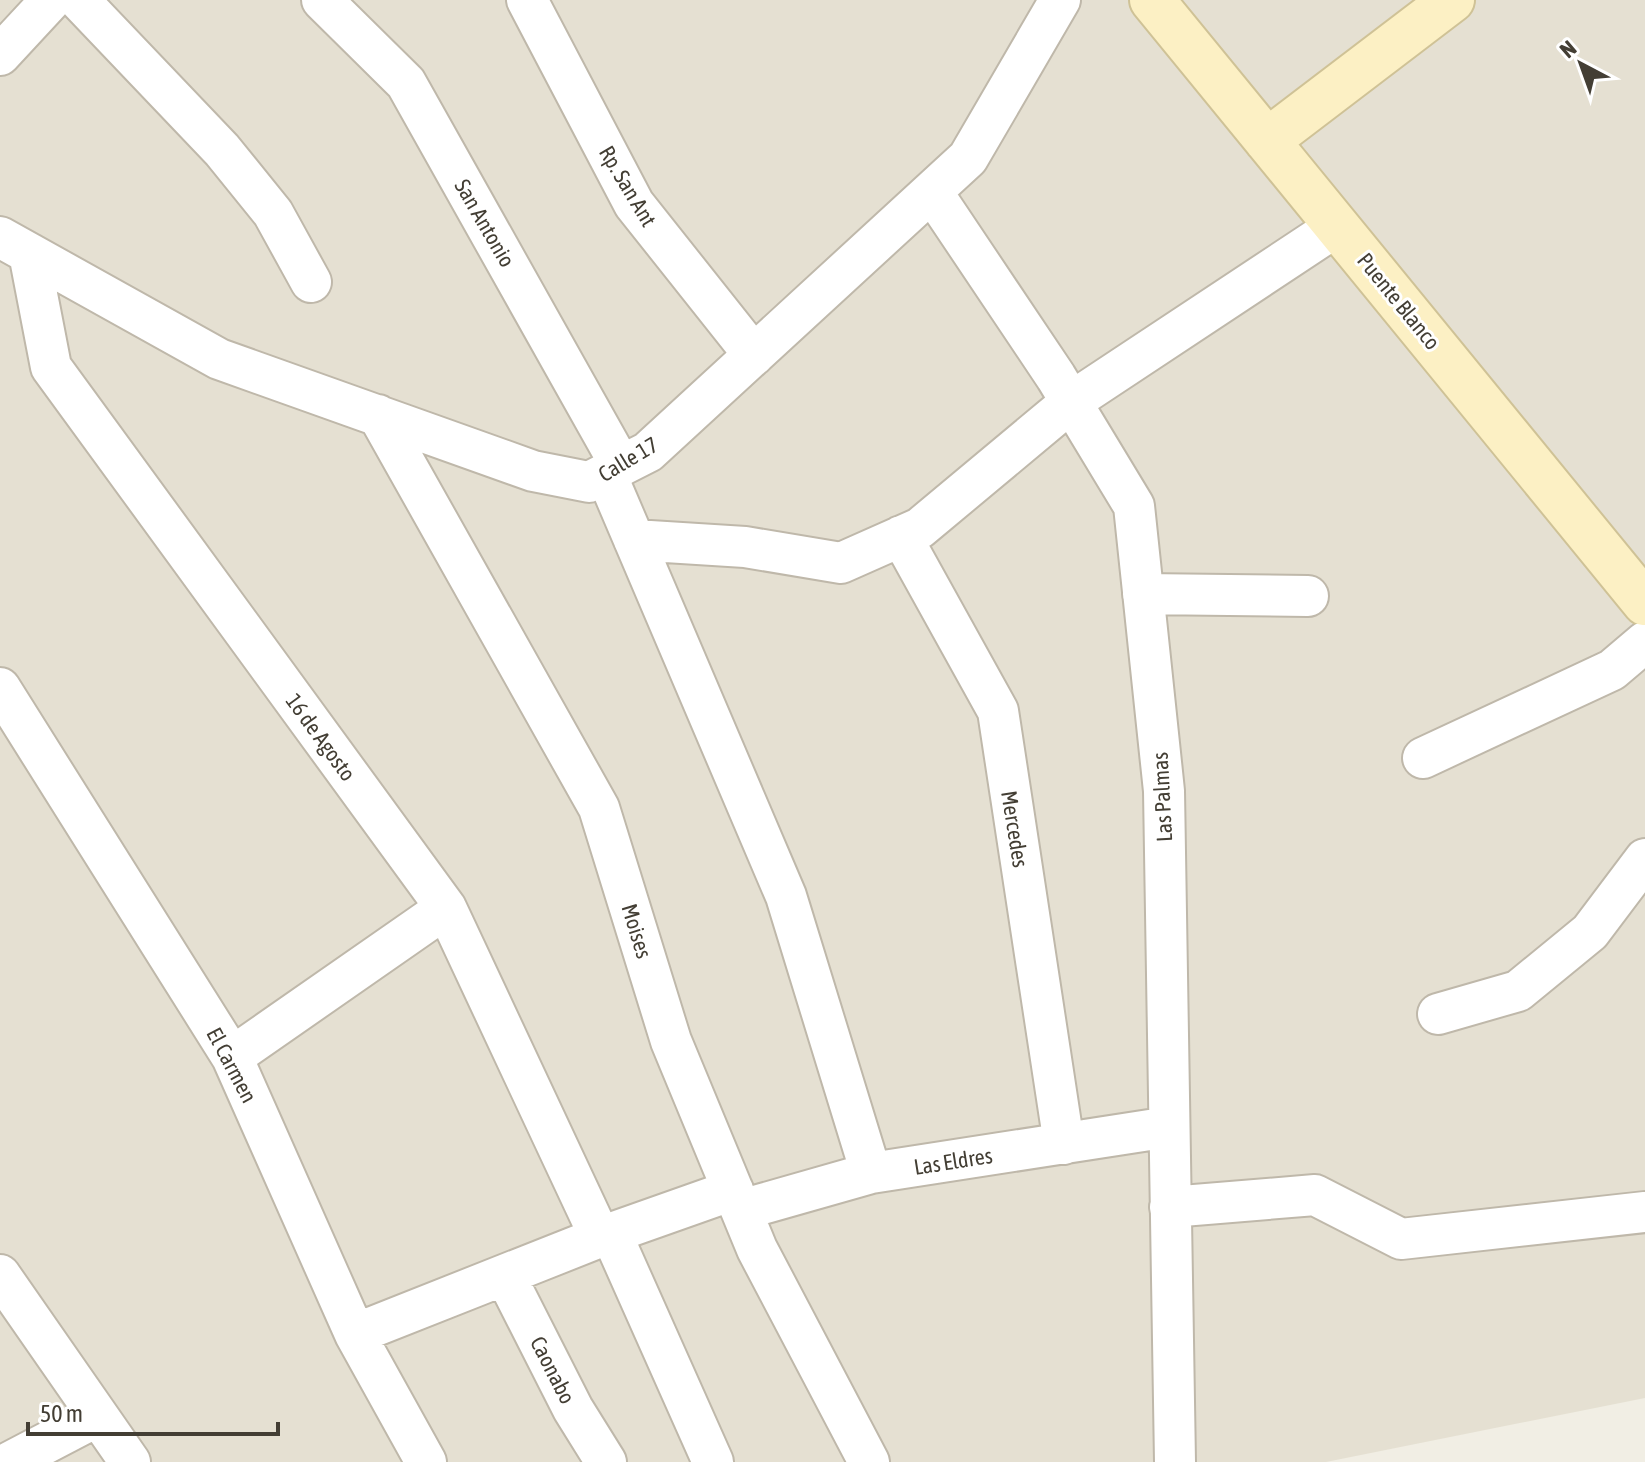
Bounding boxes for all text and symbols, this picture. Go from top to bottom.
north arrow [1541,24,1621,104]
text: N [1554,35,1581,63]
street label: Rp. San Ant [594,141,662,231]
street label: San Antonio [449,174,521,272]
street label: Puente Blanco [1352,247,1446,355]
street label: Calle 17 [593,431,663,487]
street label: 16 de Agosto [281,688,361,786]
street label: Las Palmas [1147,751,1177,843]
street label: Mercedes [996,789,1034,869]
street label: Moises [616,901,658,962]
street label: El Carmen [201,1023,263,1107]
street label: Las Eldres [912,1142,994,1180]
street label: Caonabo [525,1332,581,1408]
scale bar [28,1386,278,1436]
text: 50 m [40,1400,83,1427]

